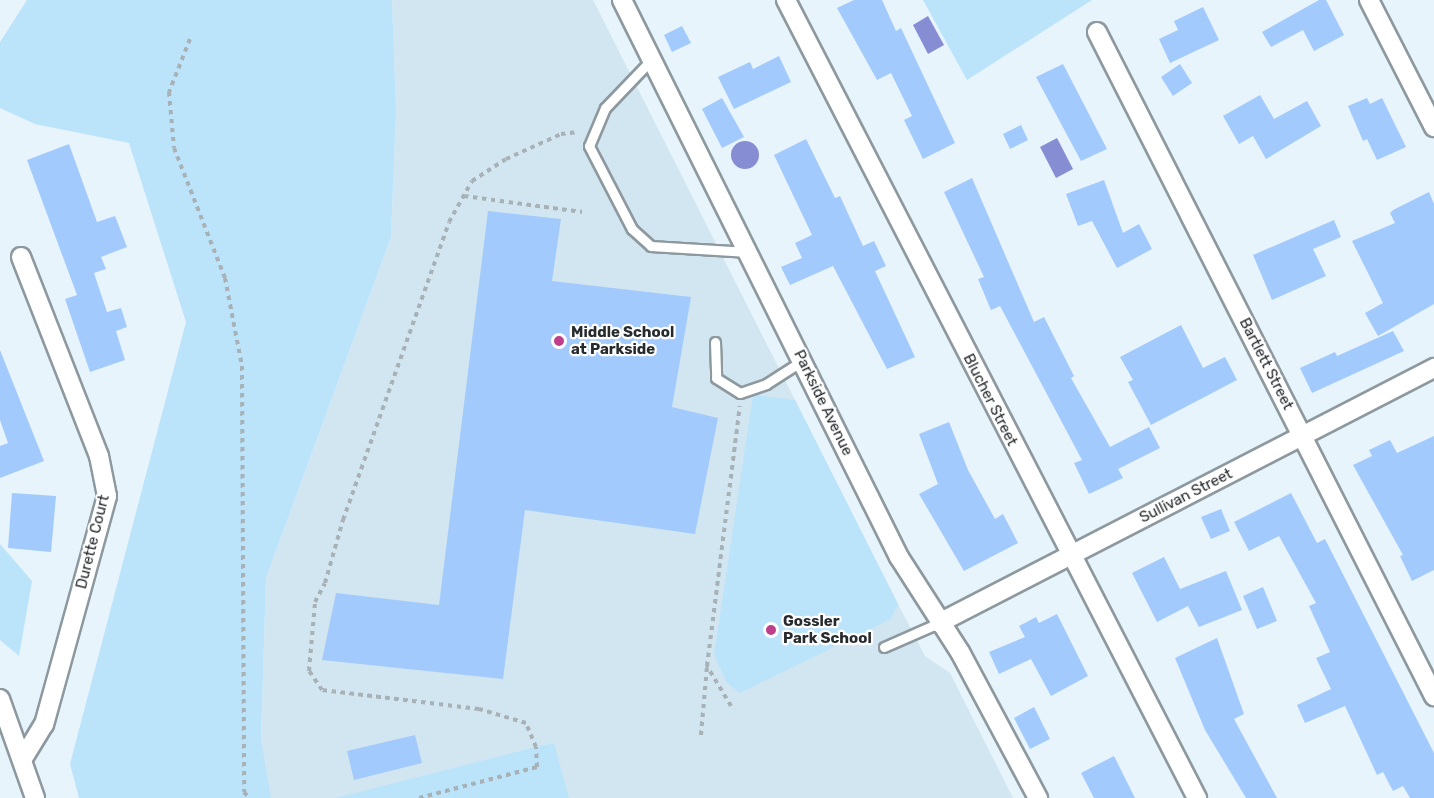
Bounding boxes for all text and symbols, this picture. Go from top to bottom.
street label: Bartlett Street [1235,315,1297,413]
place label: Middle School at Parkside [571,323,674,358]
marker: Middle School at Parkside [552,334,566,348]
street label: Parkside Avenue [790,347,856,459]
street label: Blucher Street [959,351,1021,449]
street label: Sullivan Street [1137,465,1235,527]
street label: Durette Court [73,493,113,591]
place label: Gossler Park School [783,612,872,647]
marker: Gossler Park School [764,623,778,637]

